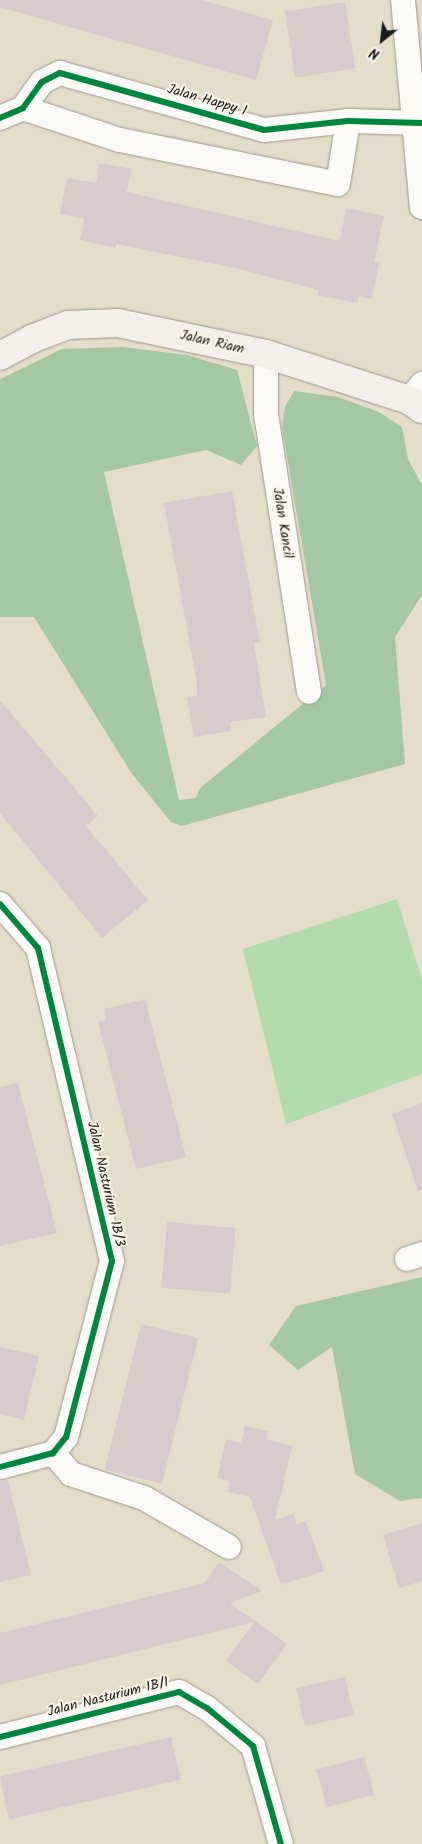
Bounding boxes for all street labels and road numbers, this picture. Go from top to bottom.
street label: Jalan Happy 1 [165,81,249,119]
street label: Jalan Riam [178,326,246,358]
street label: Jalan Kancil [269,486,297,560]
street label: Jalan Nasturium 1B/3 [83,1120,129,1248]
street label: Jalan Nasturium 1B/1 [46,1674,170,1720]

